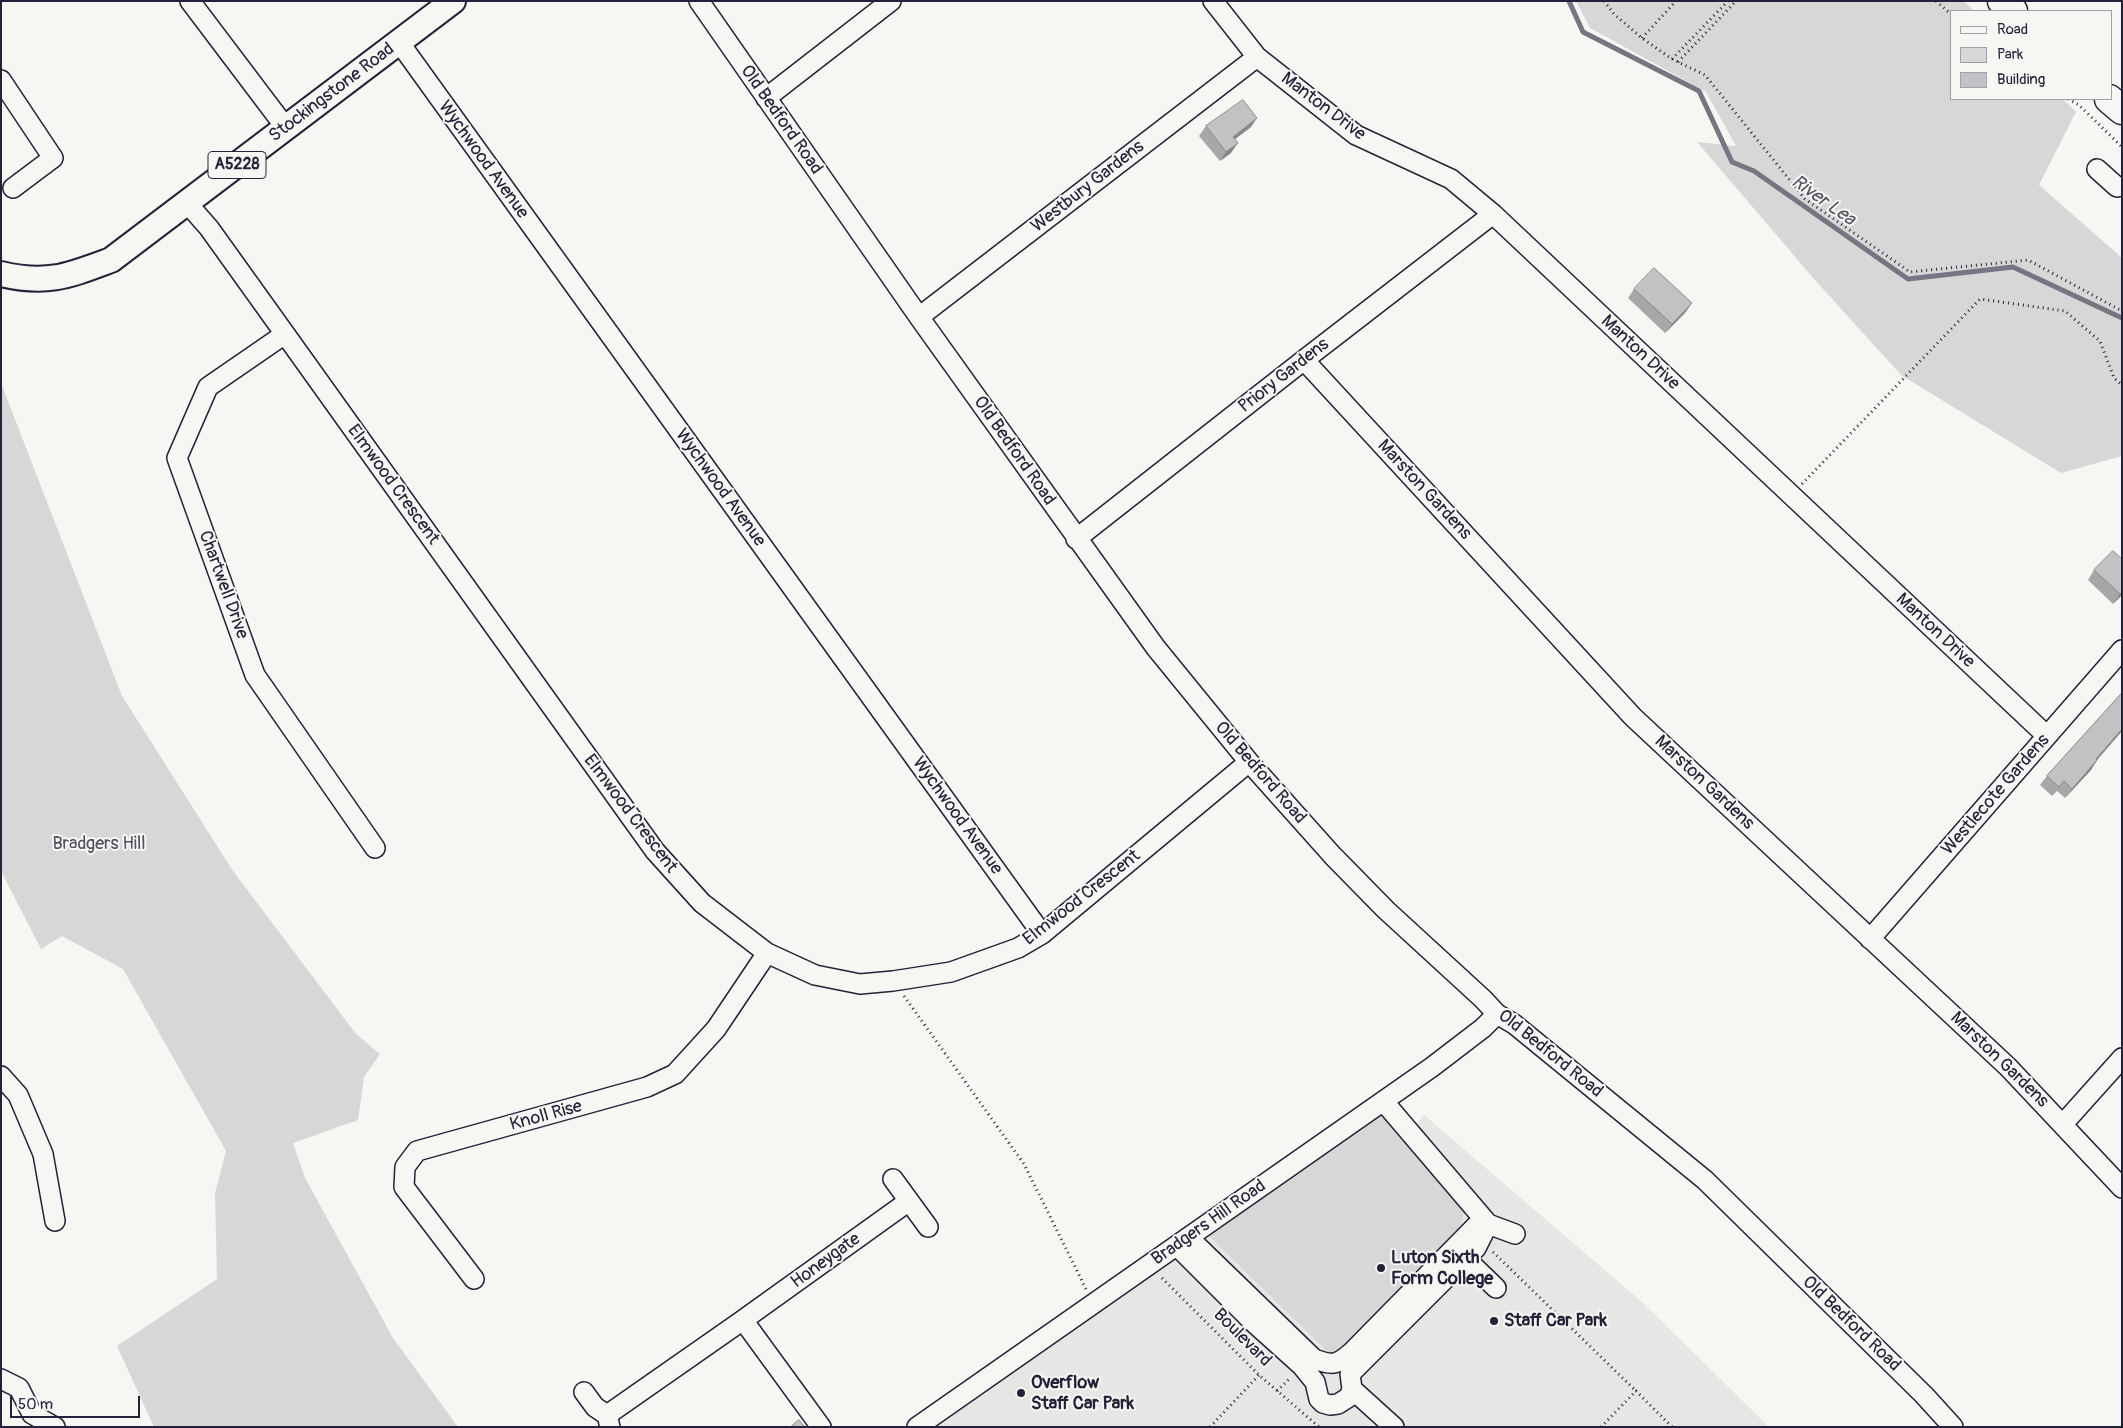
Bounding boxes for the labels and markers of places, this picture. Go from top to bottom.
place label: Luton Sixth Form College [1391,1247,1493,1290]
marker: Luton Sixth Form College [1375,1262,1387,1274]
place label: Staff Car Park [1504,1310,1607,1332]
marker: Staff Car Park [1488,1315,1500,1327]
place label: Overflow Staff Car Park [1031,1372,1134,1415]
marker: Overflow Staff Car Park [1015,1387,1027,1399]

